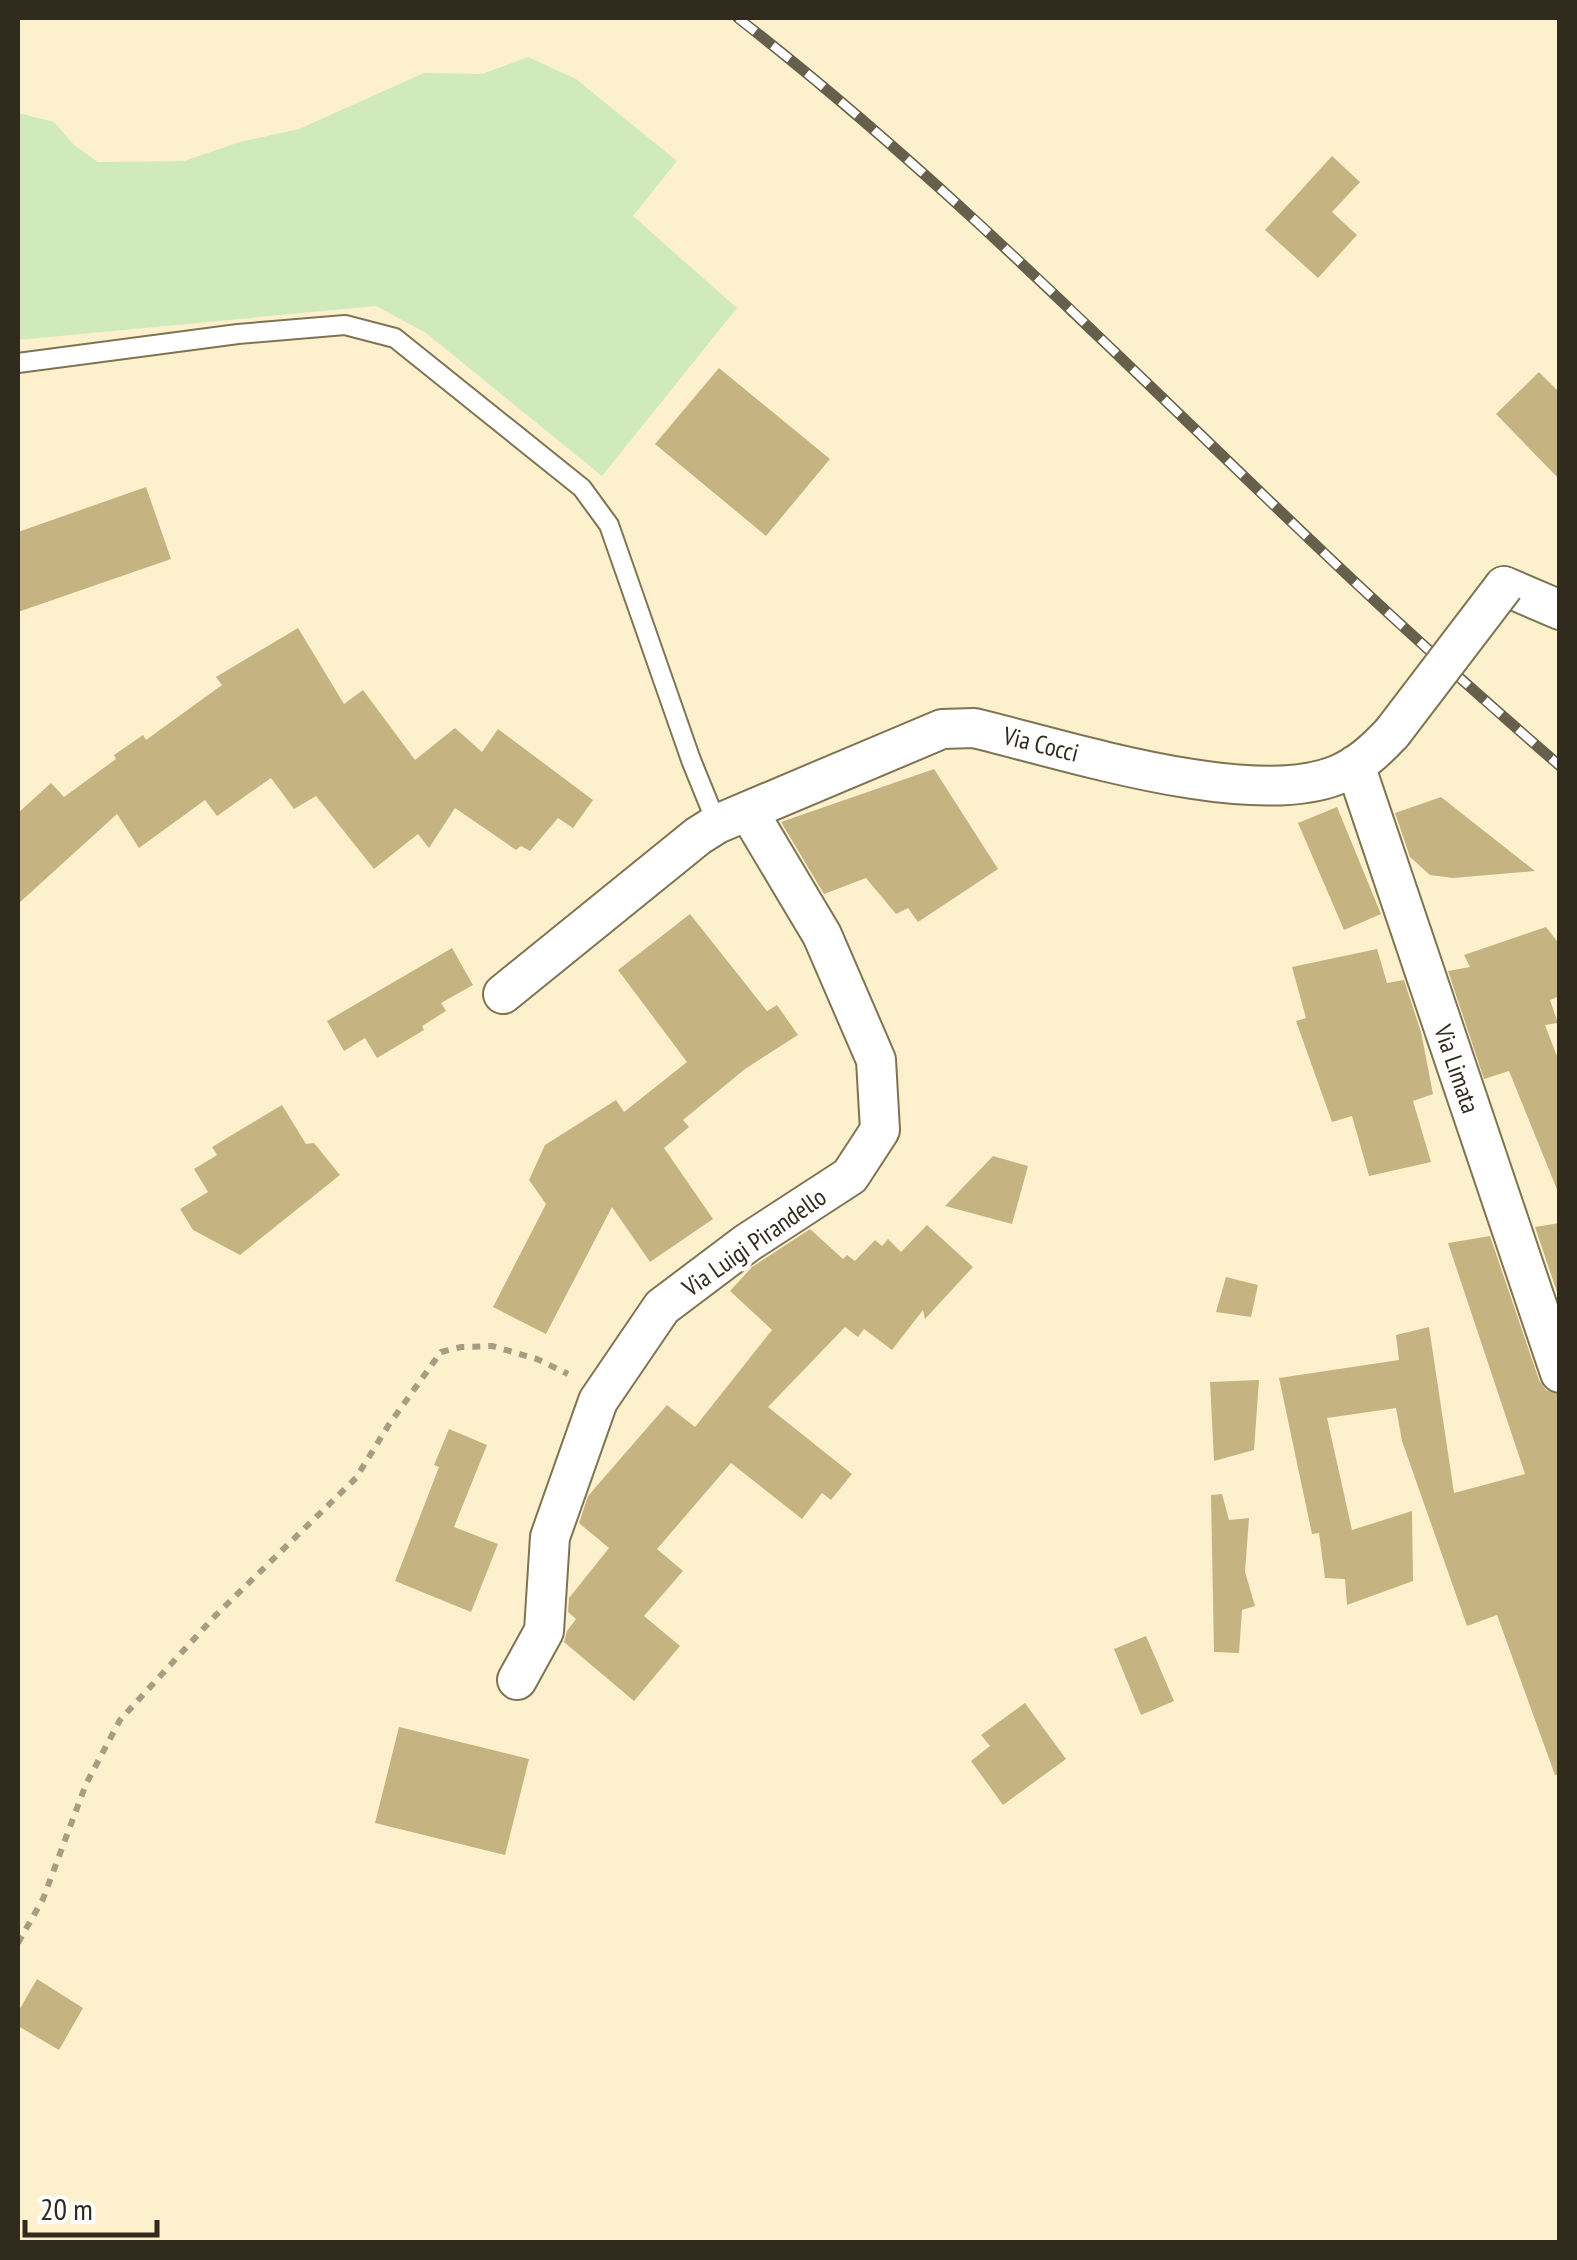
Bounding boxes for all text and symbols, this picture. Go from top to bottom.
street label: Via Cocci [999,719,1082,769]
street label: Via Limata [1427,1020,1487,1117]
street label: Via Luigi Pirandello [675,1181,832,1304]
scale bar [25,2175,158,2237]
text: 20 m [40,2189,93,2228]

